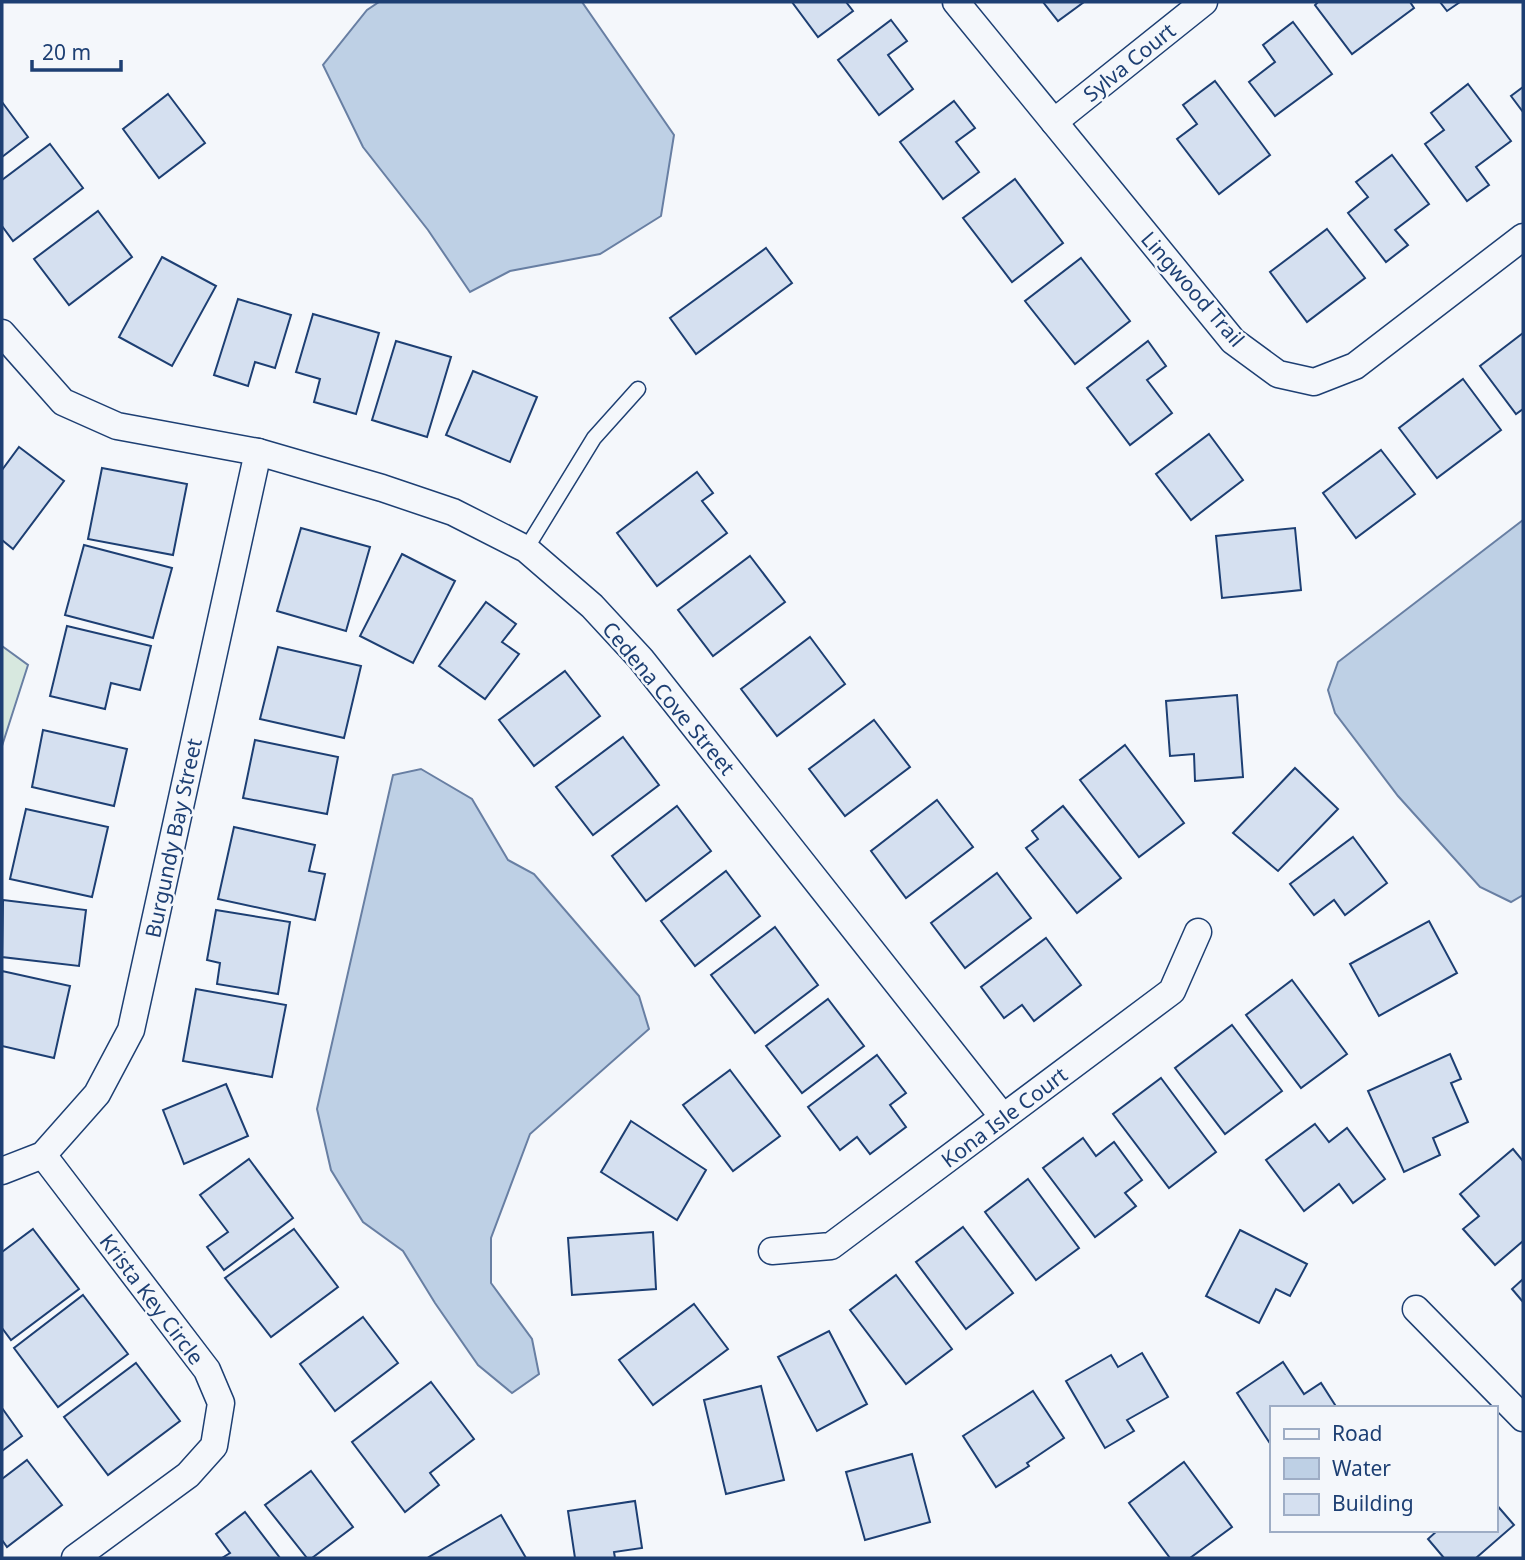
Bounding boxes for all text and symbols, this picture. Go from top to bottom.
street label: Sylva Court [1077,16,1181,108]
scale bar [32,28,121,72]
text: 20 m [42,38,91,66]
street label: Lingwood Trail [1135,225,1251,353]
street label: Cedena Cove Street [596,615,742,781]
street label: Burgundy Bay Street [138,735,208,940]
street label: Kona Isle Court [935,1060,1073,1174]
street label: Krista Key Circle [94,1228,210,1370]
legend [1270,1406,1497,1532]
text: Road [1332,1419,1382,1447]
text: Water [1332,1454,1391,1482]
text: Building [1332,1489,1414,1517]

